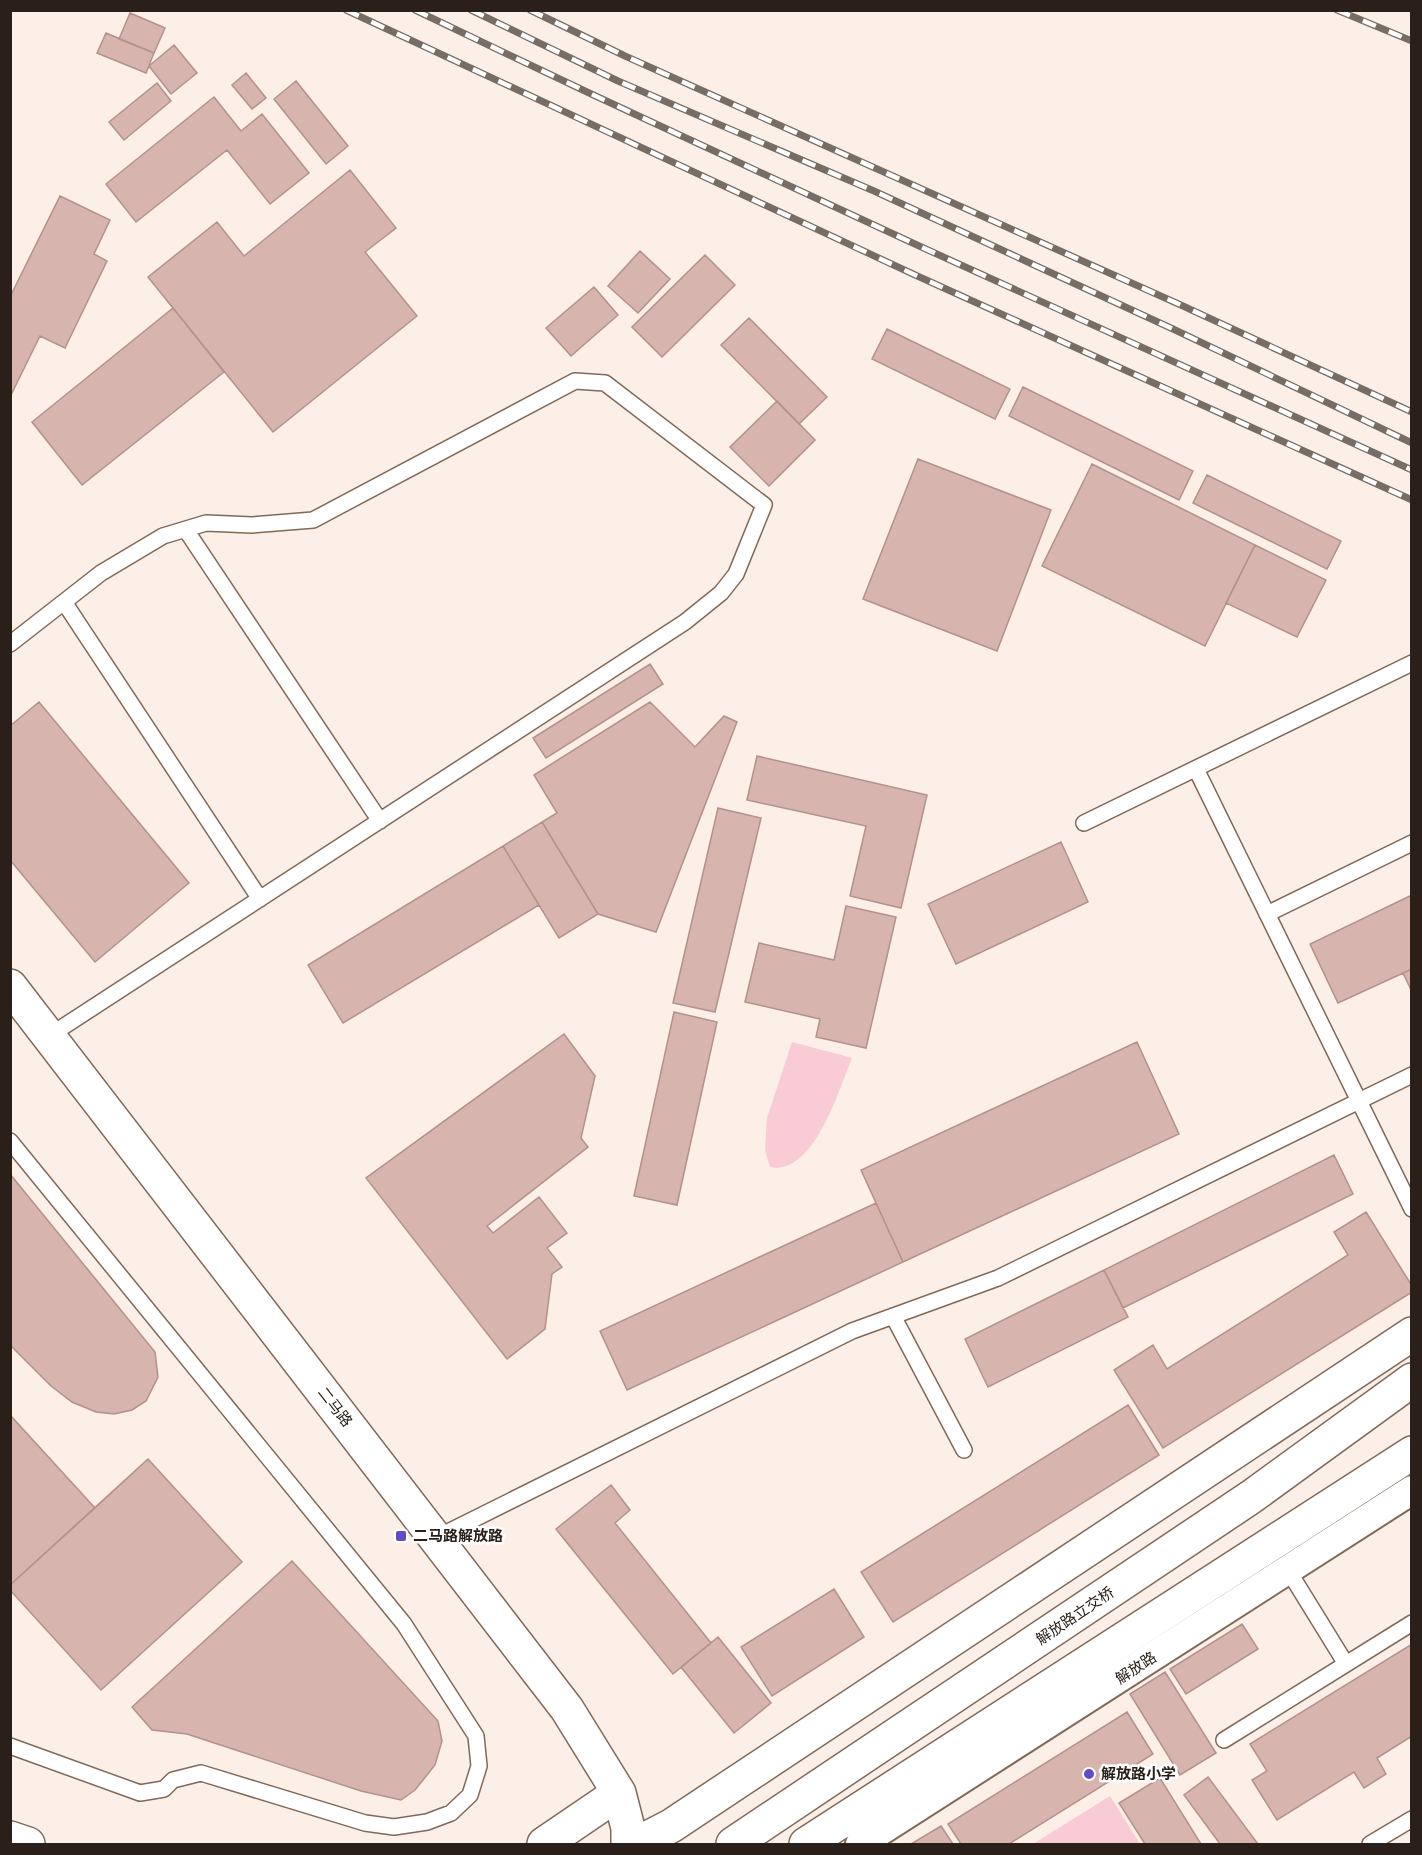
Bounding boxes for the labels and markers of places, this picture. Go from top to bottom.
place label: 二马路解放路 [413,1527,503,1545]
marker: 二马路解放路 [394,1529,408,1543]
place label: 解放路小学 [1101,1765,1176,1783]
marker: 解放路小学 [1082,1767,1096,1781]

